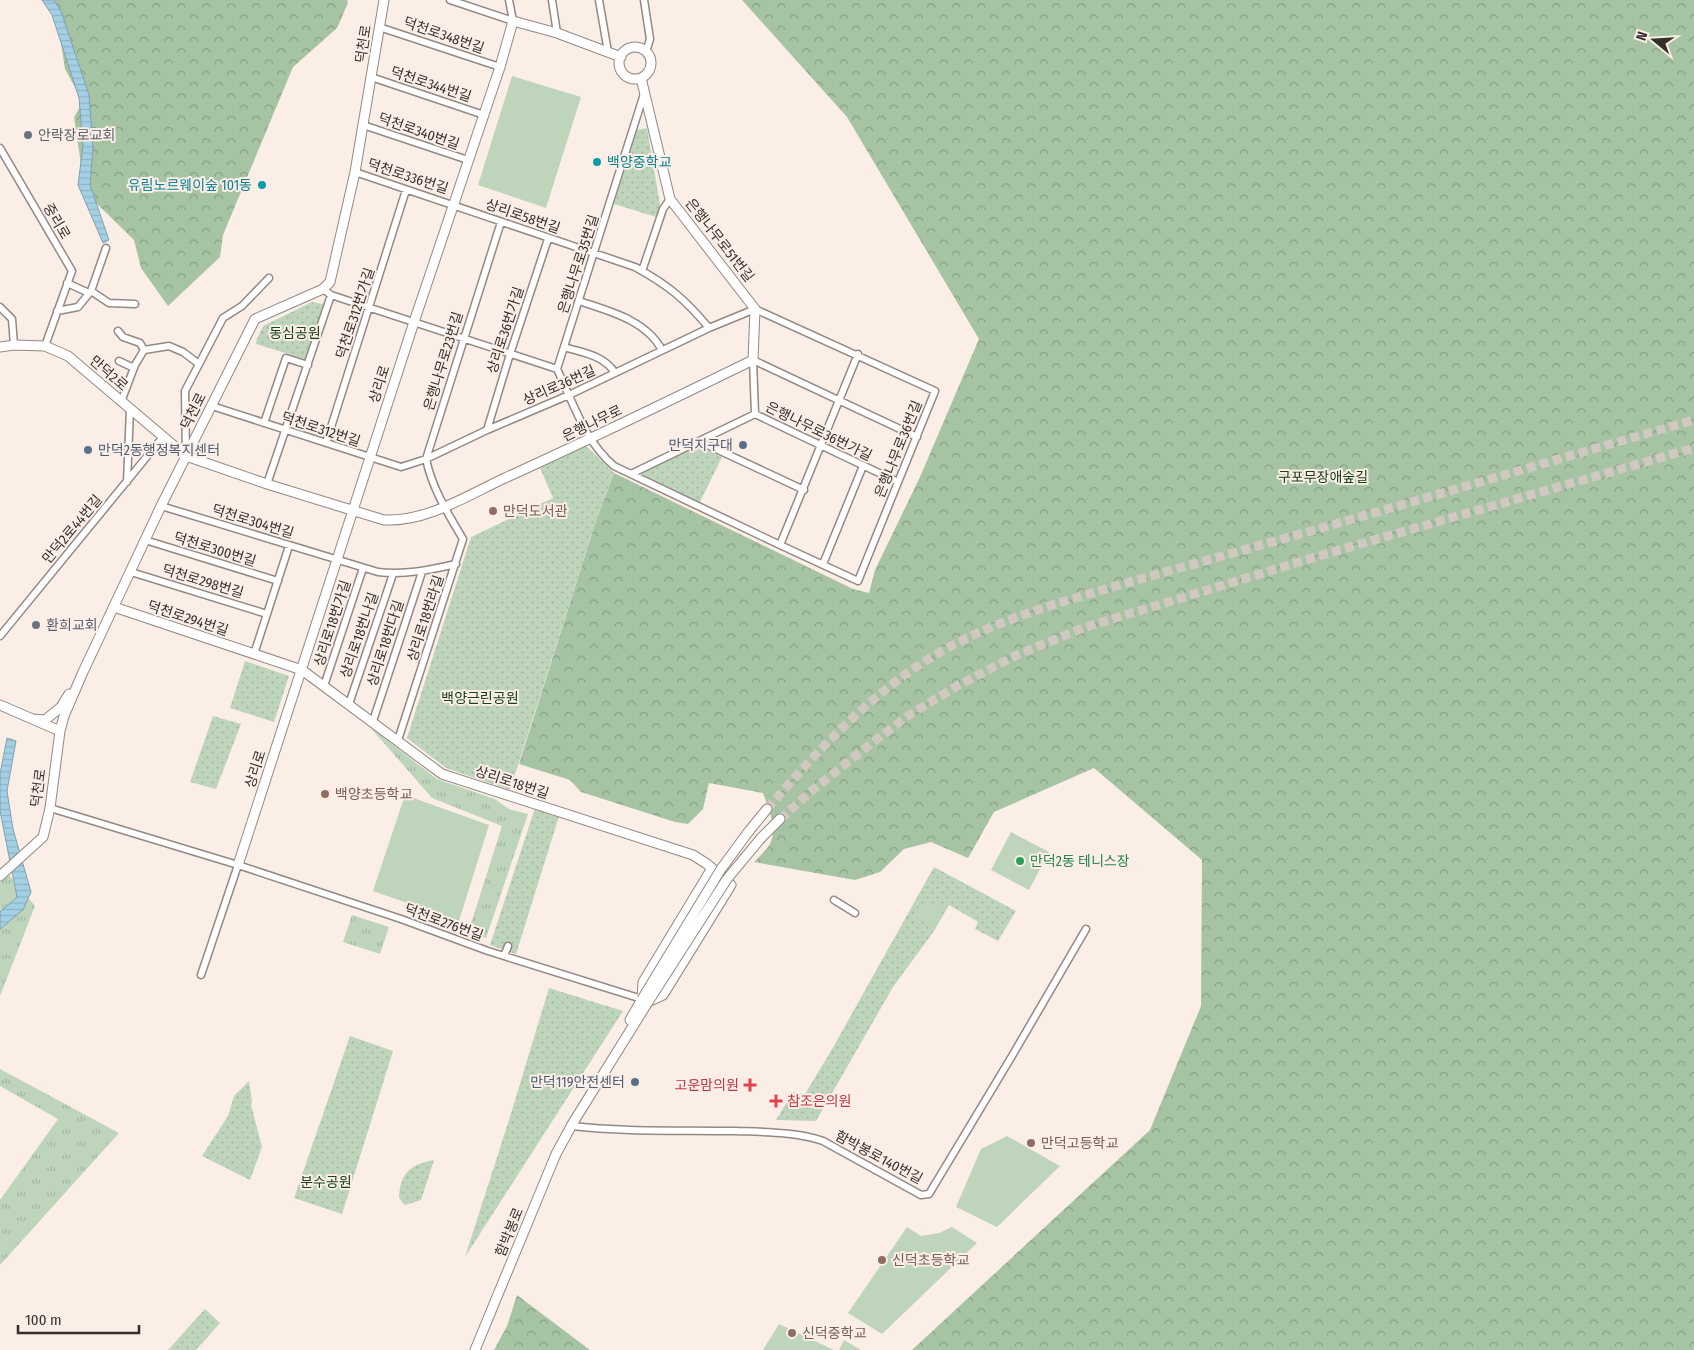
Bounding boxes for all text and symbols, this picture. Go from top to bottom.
street label: 덕천로348번길 [401,14,487,57]
north arrow [1629,15,1679,65]
street label: 덕천로 [352,24,375,64]
text: N [1633,30,1651,43]
street label: 덕천로344번길 [388,63,474,106]
street label: 덕천로340번길 [376,110,462,153]
place label: 안락장로교회 [38,127,115,144]
marker: 안락장로교회 [22,129,34,141]
place label: 백양중학교 [607,154,672,171]
street label: 덕천로336번길 [365,155,450,198]
marker: 백양중학교 [591,156,603,168]
place label: 유림노르웨이숲 101동 [128,177,252,194]
marker: 유림노르웨이숲 101동 [256,179,268,191]
street label: 은행나무로51번길 [682,195,758,285]
street label: 상리로58번길 [483,196,562,237]
street label: 중리로 [40,200,74,242]
street label: 은행나무로35번길 [554,213,602,316]
street label: 덕천로312번가길 [333,265,378,361]
street label: 상리로36번가길 [483,284,528,376]
street label: 은행나무로23번길 [420,310,467,413]
park label: 동심공원 [269,325,321,342]
street label: 만덕2로 [86,352,131,395]
street label: 상리로36번길 [520,362,598,409]
street label: 상리로 [365,363,394,405]
street label: 덕천로 [177,390,210,432]
street label: 은행나무로36번가길 [763,398,875,465]
street label: 은행나무로36번길 [871,398,926,500]
street label: 은행나무로 [560,402,625,445]
street label: 덕천로312번길 [279,409,362,450]
place label: 만덕지구대 [669,437,733,454]
marker: 만덕지구대 [737,439,749,451]
place label: 만덕2동행정복지센터 [98,442,220,459]
marker: 만덕2동행정복지센터 [82,444,94,456]
park label: 구포무장애숲길 [1278,469,1368,486]
street label: 만덕2로44번길 [39,492,106,567]
street label: 덕천로304번길 [210,501,296,542]
place label: 만덕도서관 [503,503,568,520]
marker: 만덕도서관 [487,505,499,517]
street label: 덕천로300번길 [172,529,258,570]
street label: 덕천로298번길 [160,561,246,602]
street label: 상리로18번라길 [404,573,447,663]
street label: 상리로18번가길 [311,578,354,668]
street label: 상리로18번나길 [337,590,382,680]
street label: 덕천로294번길 [145,597,230,640]
street label: 상리로18번다길 [364,598,407,688]
place label: 환희교회 [46,617,98,634]
marker: 환희교회 [30,619,42,631]
park label: 백양근린공원 [441,690,519,707]
street label: 상리로 [241,748,270,790]
street label: 상리로18번길 [473,763,551,802]
street label: 덕천로 [27,768,50,808]
place label: 백양초등학교 [335,786,412,803]
marker: 백양초등학교 [319,788,331,800]
place label: 만덕2동 테니스장 [1030,853,1130,870]
marker: 만덕2동 테니스장 [1014,855,1026,867]
street label: 덕천로276번길 [402,900,486,945]
place label: 만덕119안전센터 [530,1074,625,1091]
marker: 만덕119안전센터 [629,1076,641,1088]
place label: 고운맘의원 [675,1077,739,1094]
marker: 고운맘의원 [743,1078,757,1092]
place label: 참조은의원 [787,1093,851,1110]
marker: 참조은의원 [769,1094,783,1108]
street label: 함박봉로140번길 [832,1127,925,1188]
place label: 만덕고등학교 [1041,1135,1118,1152]
marker: 만덕고등학교 [1025,1137,1037,1149]
park label: 분수공원 [300,1174,352,1191]
street label: 함박봉로 [492,1205,527,1259]
place label: 신덕초등학교 [892,1252,969,1269]
marker: 신덕초등학교 [876,1254,888,1266]
scale bar [18,1302,139,1334]
text: 100 m [25,1311,62,1329]
place label: 신덕중학교 [802,1325,867,1342]
marker: 신덕중학교 [786,1327,798,1339]

